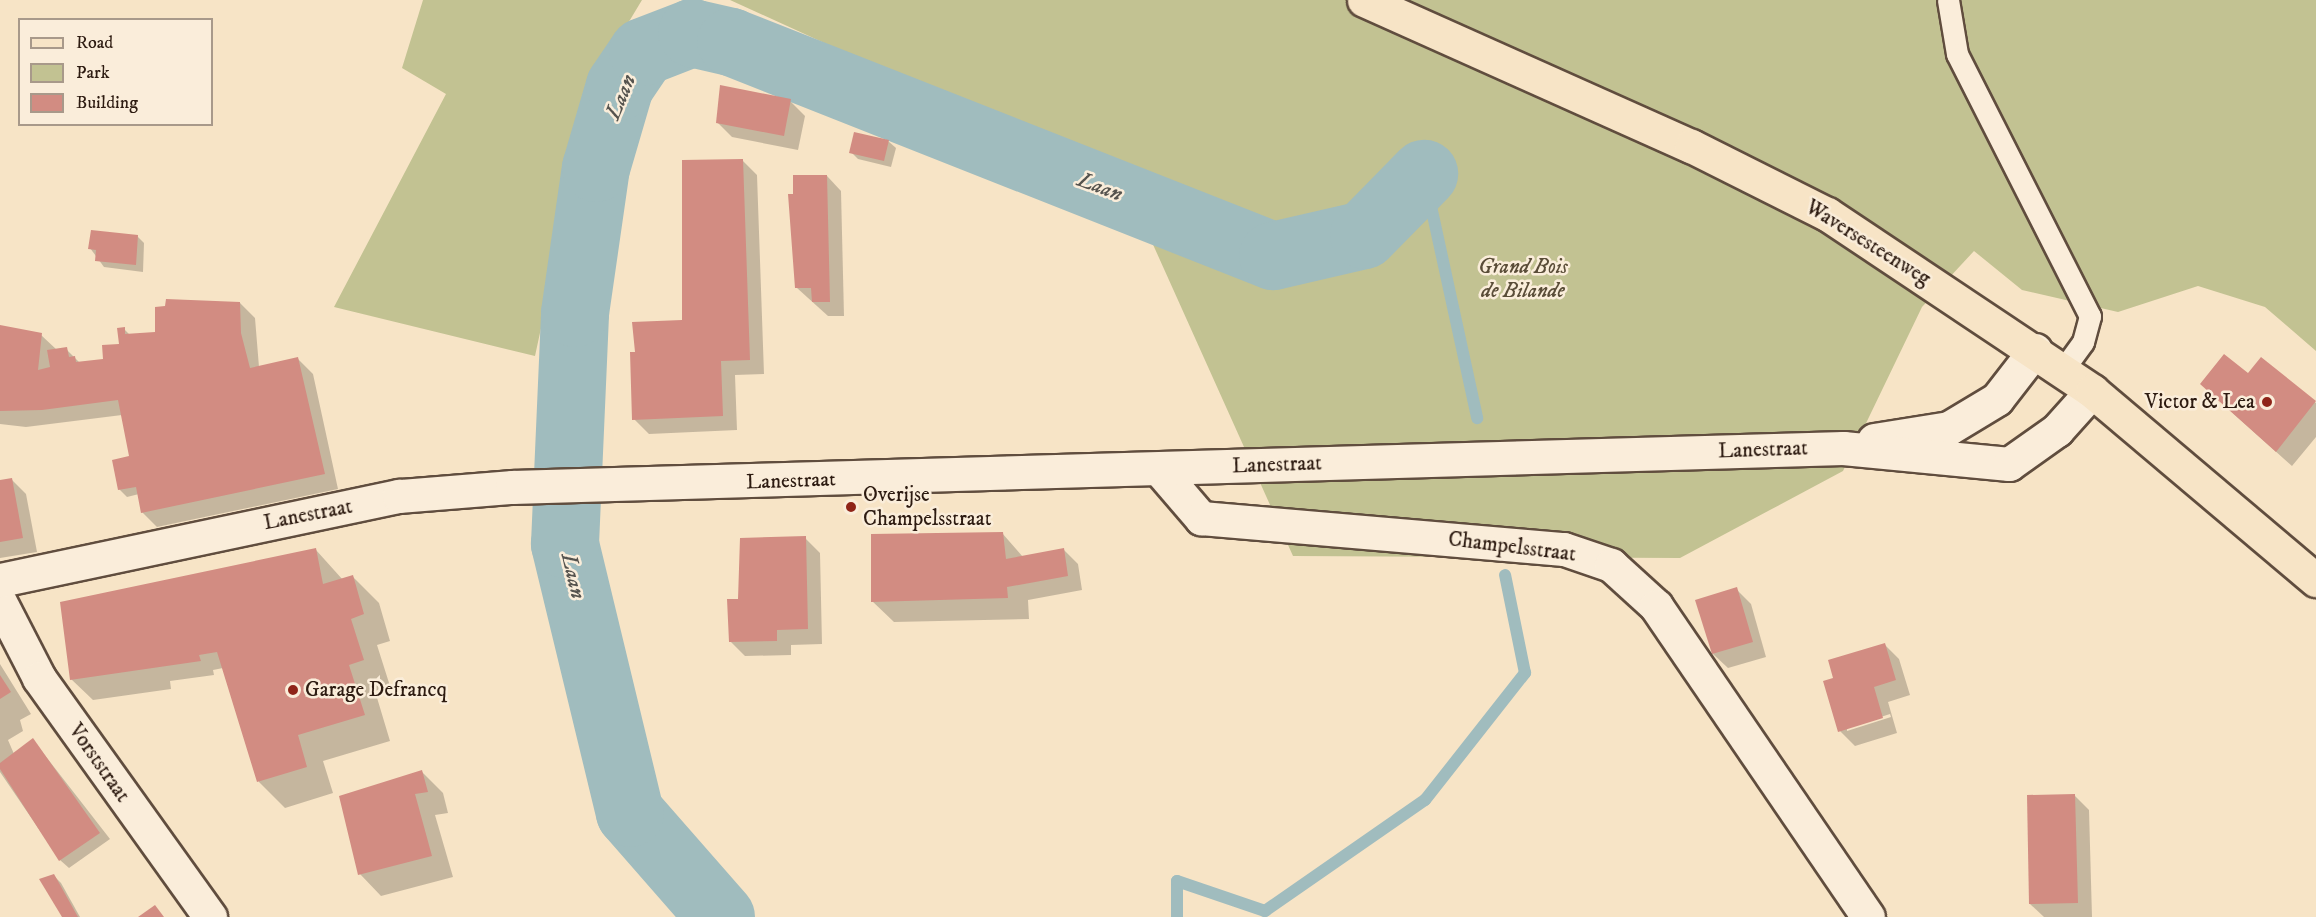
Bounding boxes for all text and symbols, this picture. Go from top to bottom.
legend [18,18,213,126]
text: Road [76,32,113,54]
text: Park [76,62,110,84]
water label: Laan [600,71,642,123]
text: Building [76,92,138,114]
water label: Laan [1074,166,1126,208]
street label: Waversesteenweg [1801,195,1935,291]
park label: Grand Bois de Bilande [1478,254,1568,304]
place label: Victor & Lea [2145,389,2255,415]
marker: Victor & Lea [2260,395,2274,409]
street label: Lanestraat [1718,436,1808,464]
street label: Lanestraat [1232,451,1322,479]
street label: Lanestraat [746,467,836,495]
place label: Overijse Champelsstraat [863,482,991,532]
street label: Lanestraat [262,494,354,536]
marker: Overijse Champelsstraat [844,500,858,514]
street label: Champelsstraat [1447,527,1577,567]
water label: Laan [555,551,591,601]
place label: Garage Defrancq [305,677,447,703]
marker: Garage Defrancq [286,683,300,697]
street label: Vorststraat [63,719,135,807]

